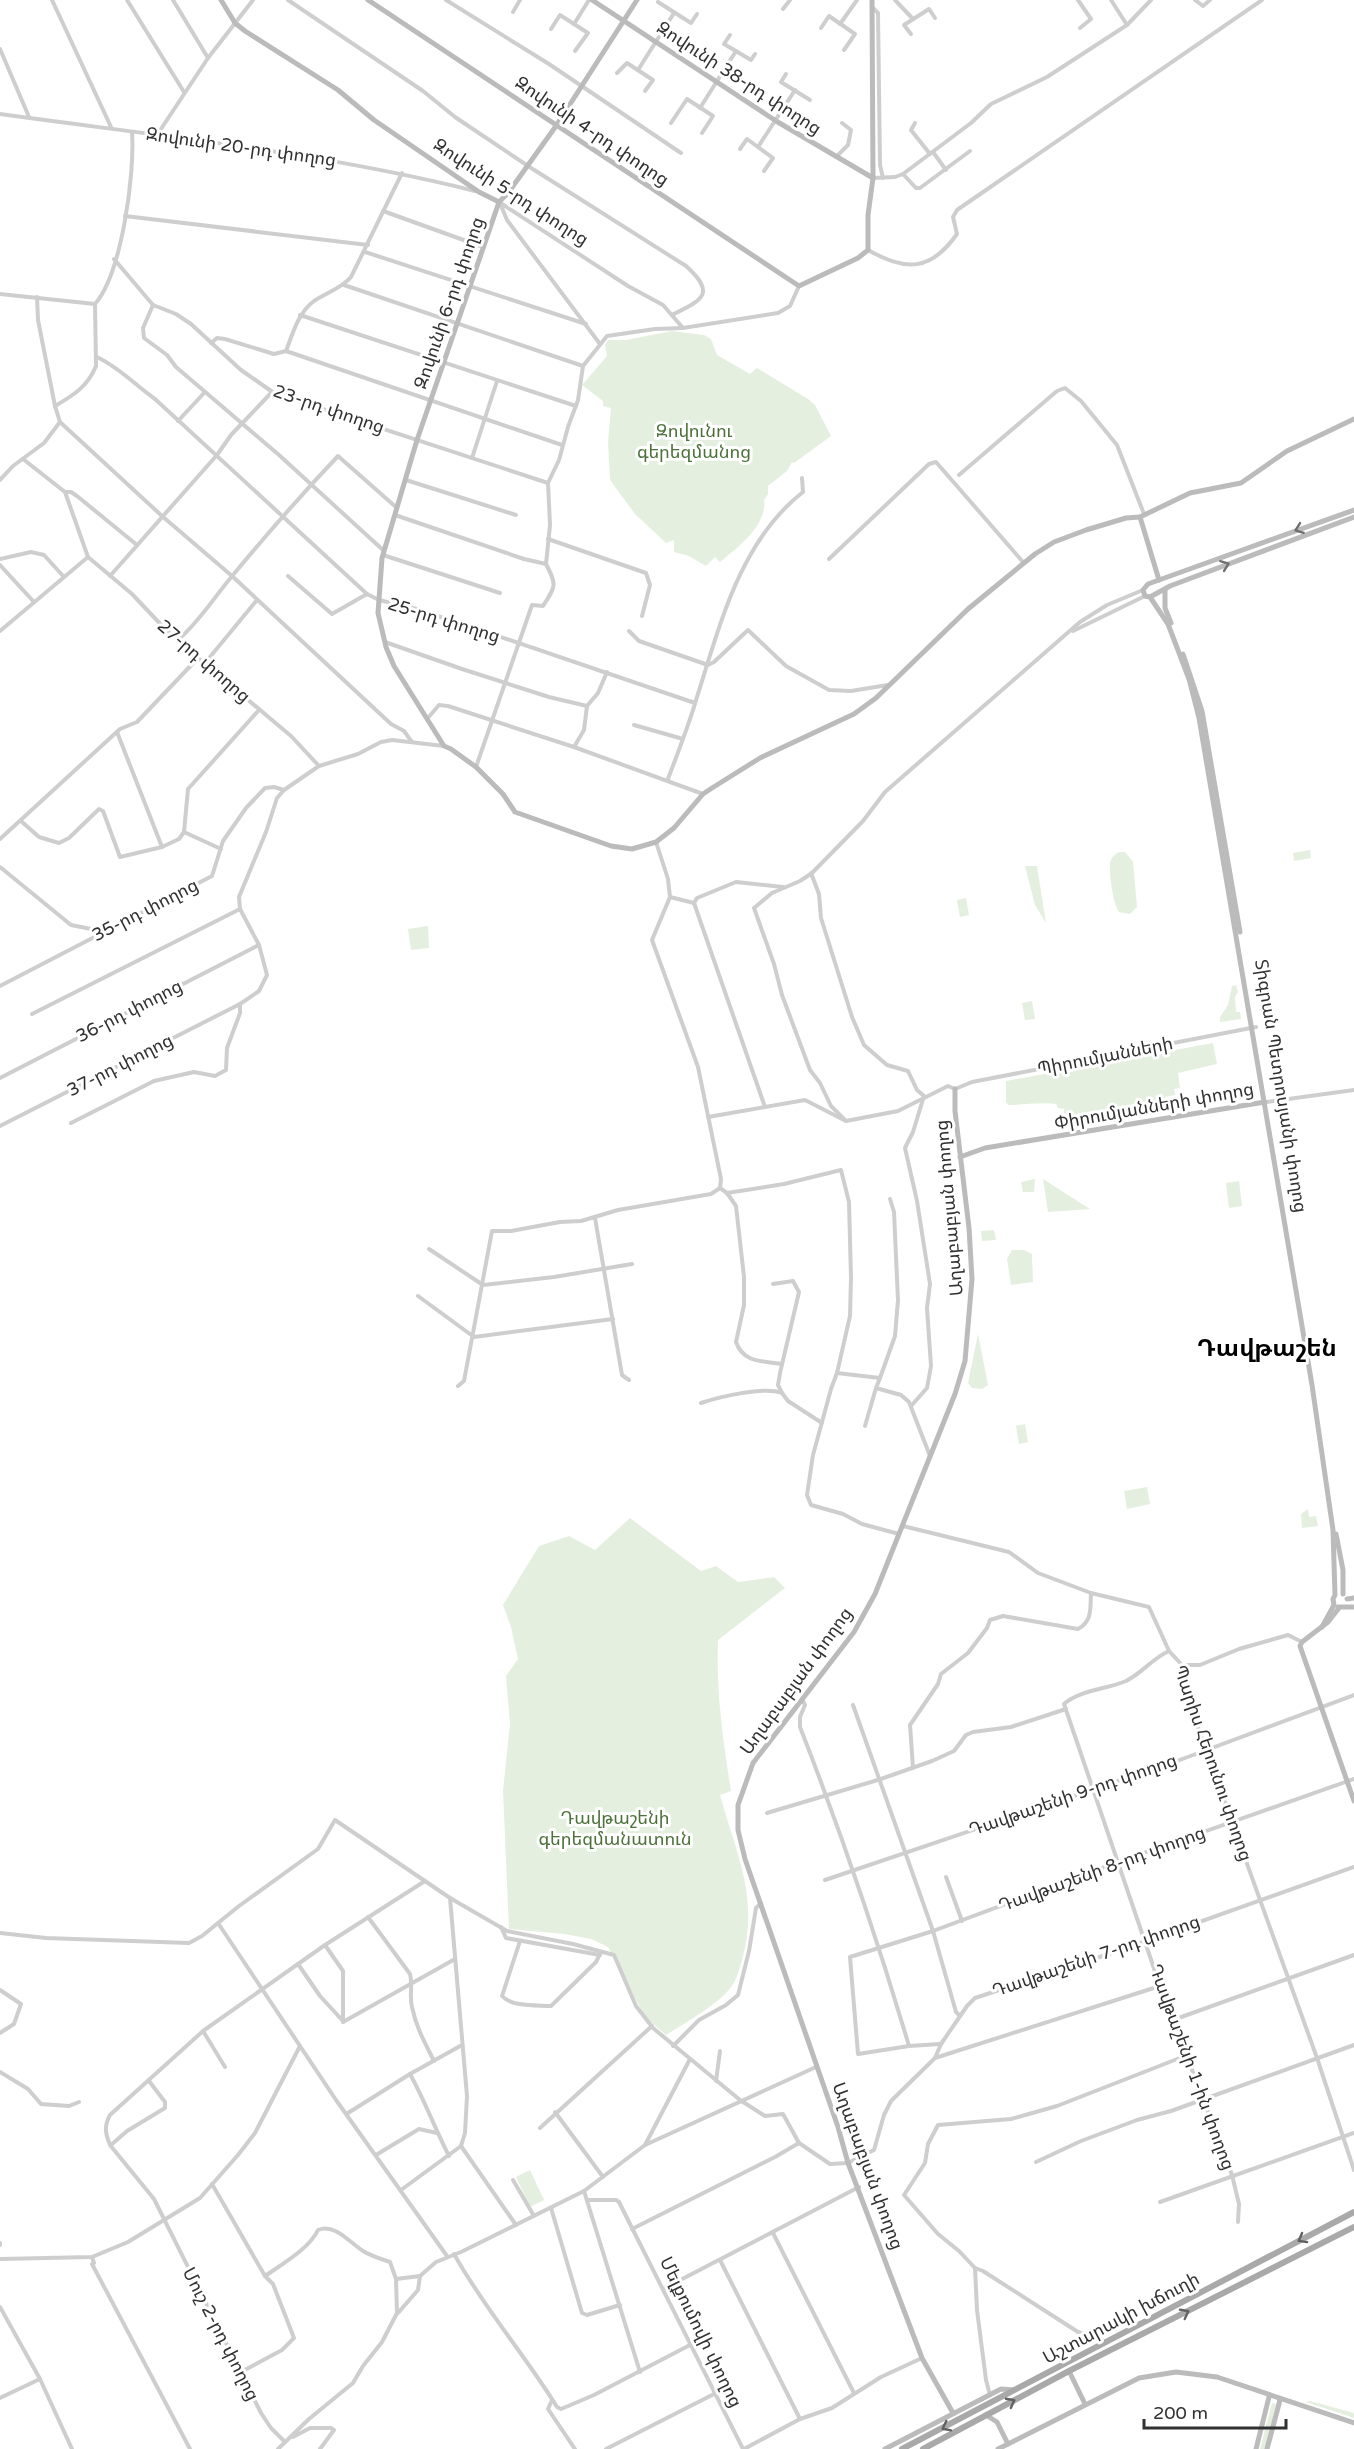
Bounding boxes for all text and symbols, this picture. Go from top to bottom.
street label: Զովունի 38-րդ փողոց [653,17,825,139]
street label: Զովունի 4-րդ փողոց [511,71,673,191]
street label: Զովունի 20-րդ փողոց [144,123,338,171]
street label: Զովունի 5-րդ փողոց [429,134,593,250]
street label: Զովունի 6-րդ փողոց [409,214,489,392]
street label: 23-րդ փողոց [270,380,388,438]
park label: Զովունու գերեզմանոց [637,420,751,463]
one-way arrow [1294,522,1305,535]
one-way arrow [1219,559,1230,572]
street label: 25-րդ փողոց [385,592,503,648]
street label: 27-րդ փողոց [153,615,255,707]
street label: 35-րդ փողոց [88,874,202,946]
street label: Տիգրան Պետրոսյանի փողոց [1250,958,1312,1214]
street label: 36-րդ փողոց [72,975,186,1047]
street label: 37-րդ փողոց [63,1029,177,1101]
street label: Պիրումյանների [1035,1032,1175,1080]
street label: Փիրումյանների փողոց [1053,1078,1255,1134]
street label: Աղաբաբյան փողոց [930,1119,968,1297]
district label: Դավթաշեն [1197,1334,1337,1363]
street label: Աղաբաբյան փողոց [735,1603,857,1759]
street label: Պարիս Հերունու փողոց [1169,1662,1257,1864]
street label: Դավթաշենի 9-րդ փողոց [966,1749,1180,1841]
park label: Դավթաշենի գերեզմանատուն [538,1807,692,1850]
street label: Դավթաշենի 8-րդ փողոց [996,1821,1208,1917]
street label: Դավթաշենի 7-րդ փողոց [989,1910,1203,2002]
street label: Դավթաշենի 1-ին փողոց [1144,1961,1240,2173]
street label: Աղաբաբյան փողոց [827,2079,909,2253]
one-way arrow [1298,2232,1308,2243]
street label: Մելքումովի փողոց [655,2253,747,2411]
street label: Մուշ 2-րդ փողոց [178,2264,264,2404]
street label: Աշտարակի խճուղի [1039,2267,1203,2369]
one-way arrow [1178,2308,1189,2320]
scale bar [1144,2392,1286,2430]
one-way arrow [1005,2398,1016,2409]
text: 200 m [1153,2402,1208,2424]
one-way arrow [941,2419,952,2431]

